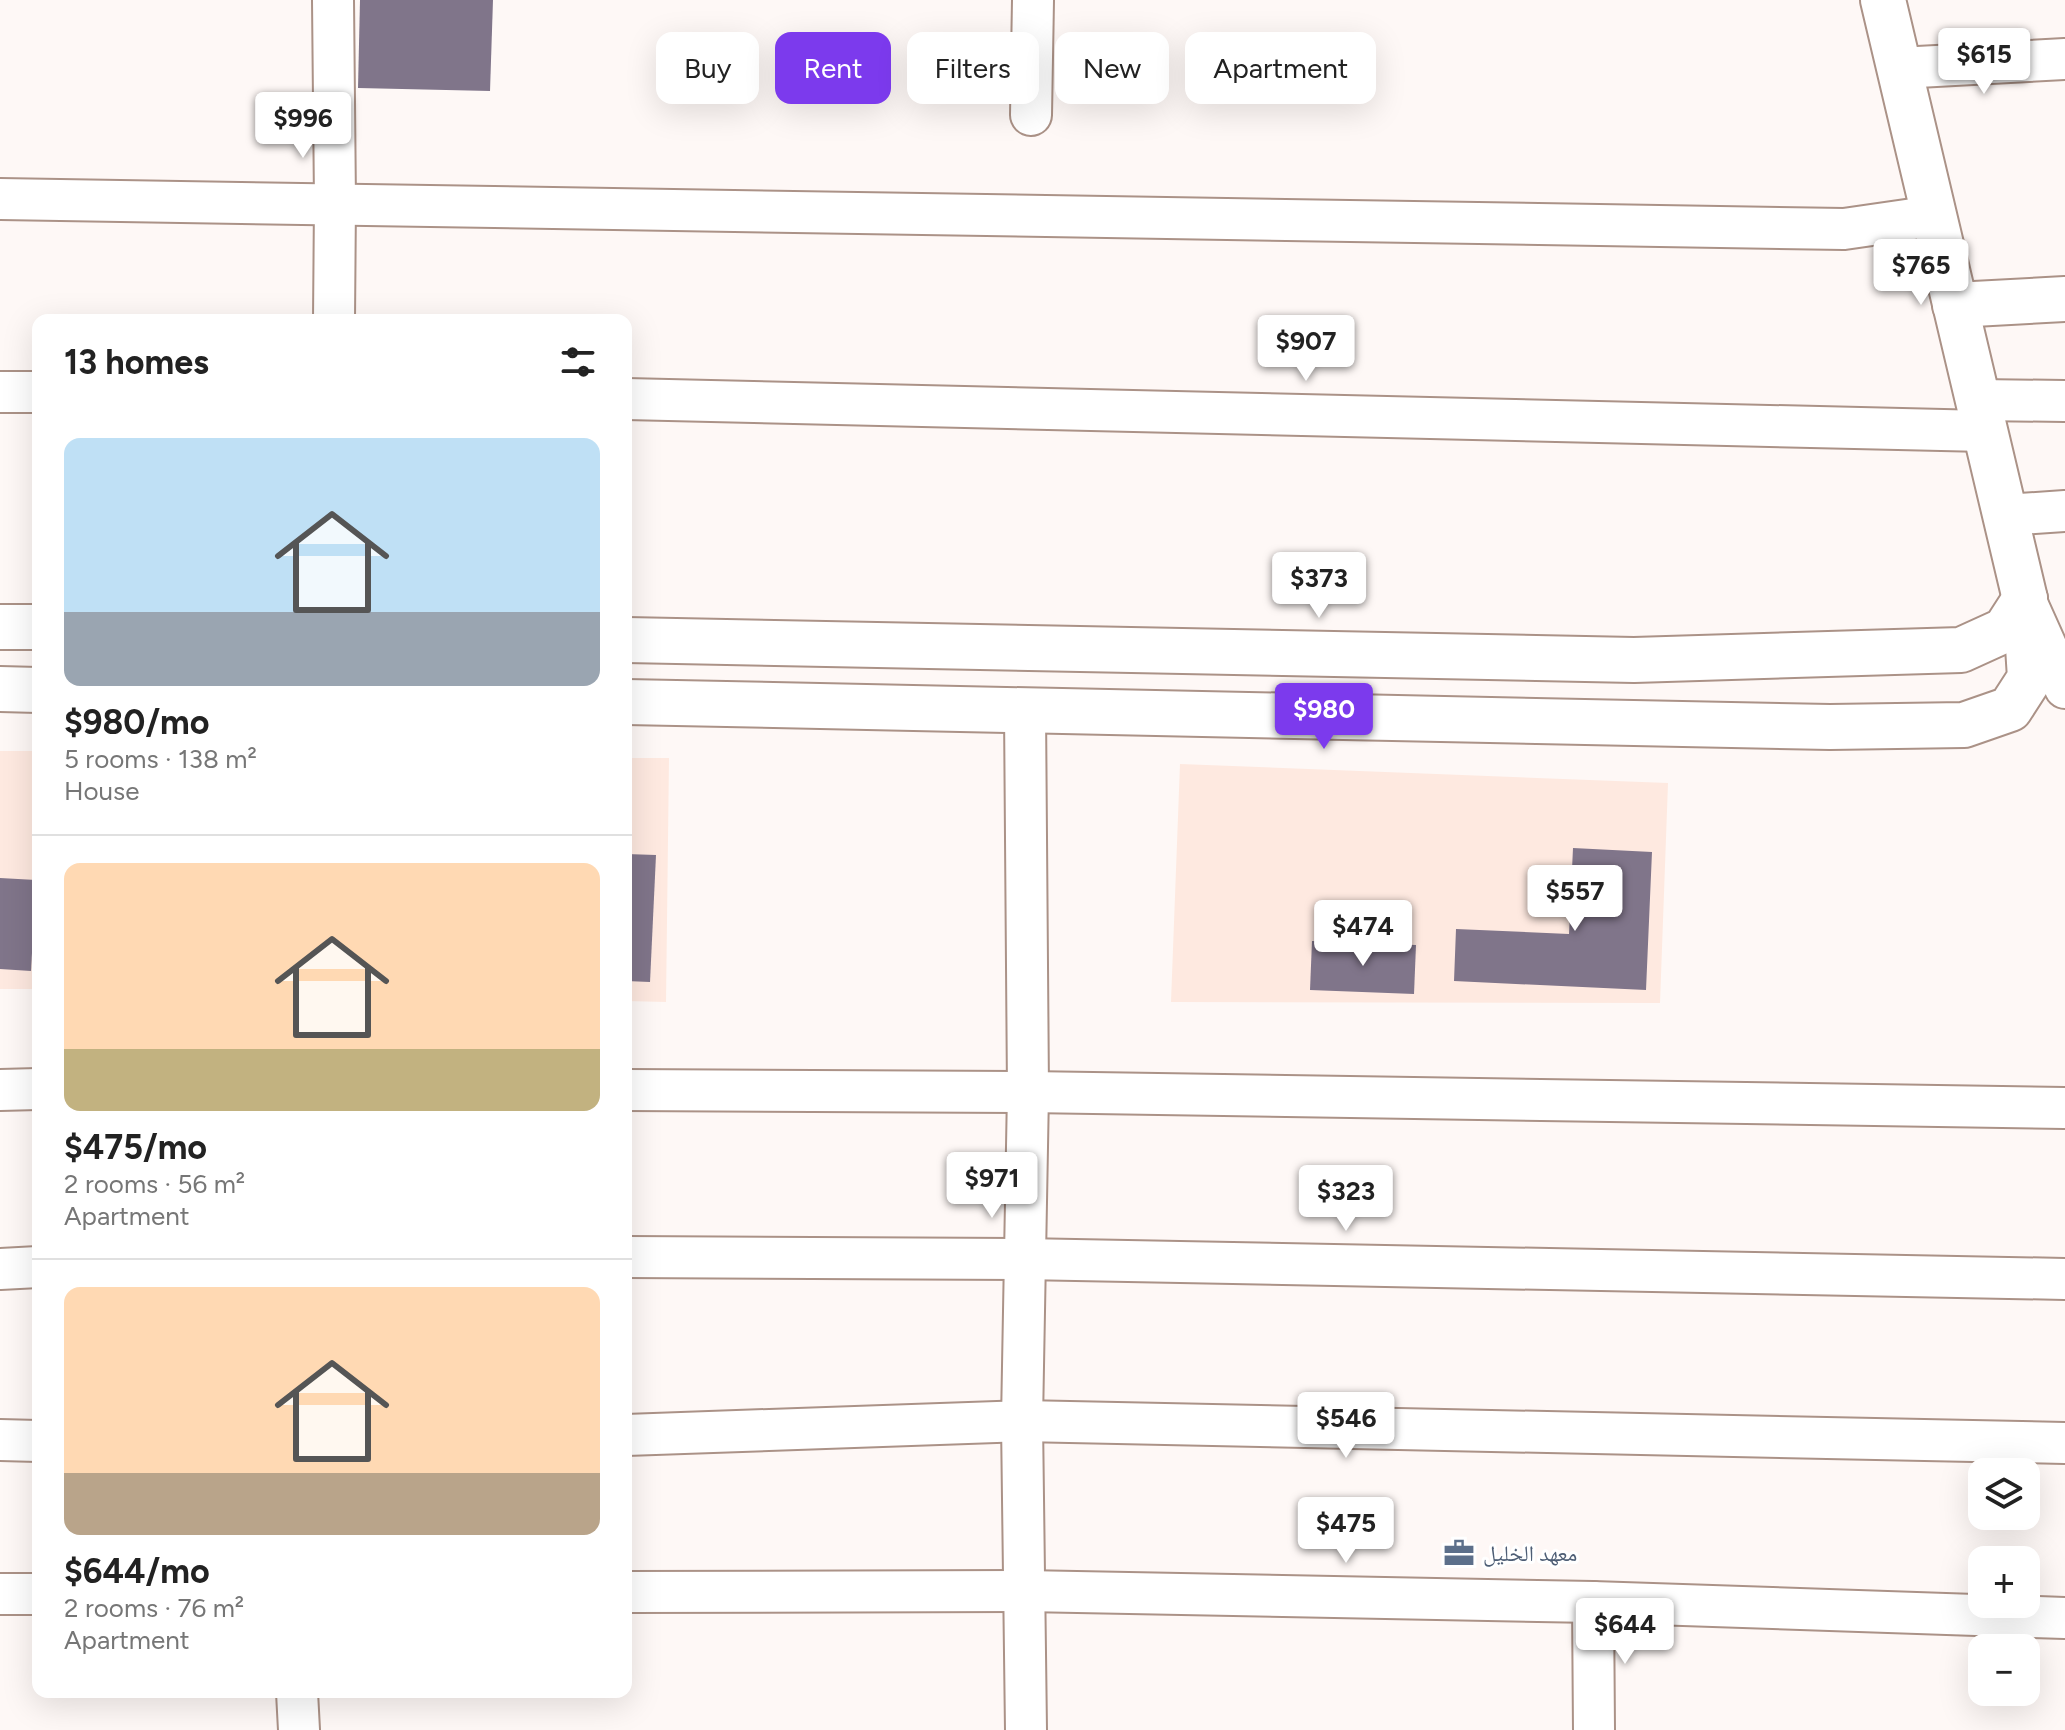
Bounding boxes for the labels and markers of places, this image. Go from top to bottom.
pin: $615 [1937,28,2031,96]
pin: $996 [256,92,350,160]
pin: $765 [1874,239,1968,307]
pin: $907 [1259,315,1353,383]
pin: $373 [1272,552,1366,620]
pin: $980 [1277,683,1371,751]
pin: $557 [1528,865,1622,933]
pin: $474 [1316,900,1410,968]
pin: $971 [945,1152,1039,1220]
pin: $323 [1299,1165,1393,1233]
pin: $546 [1299,1392,1393,1460]
pin: $475 [1299,1497,1393,1565]
office icon: معهد الخليل [1442,1536,1476,1570]
place label: معهد الخليل [1483,1540,1577,1567]
pin: $644 [1578,1598,1672,1666]

